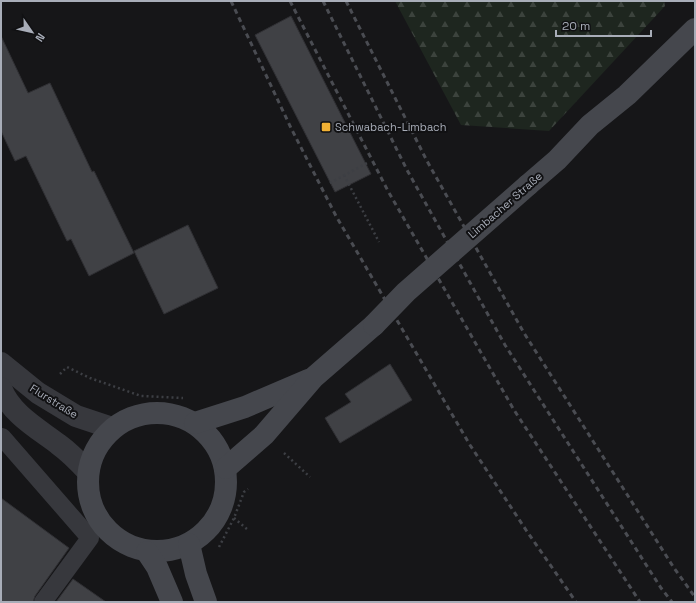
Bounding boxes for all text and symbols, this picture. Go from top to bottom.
north arrow [12,12,52,52]
scale bar [556,12,651,38]
text: 20 m [562,18,590,34]
text: N [32,31,48,45]
place label: Schwabach-Limbach [335,120,446,134]
marker: Schwabach-Limbach [320,121,332,133]
street label: Limbacher Straße [465,169,545,241]
street label: Flurstraße [27,381,81,421]

